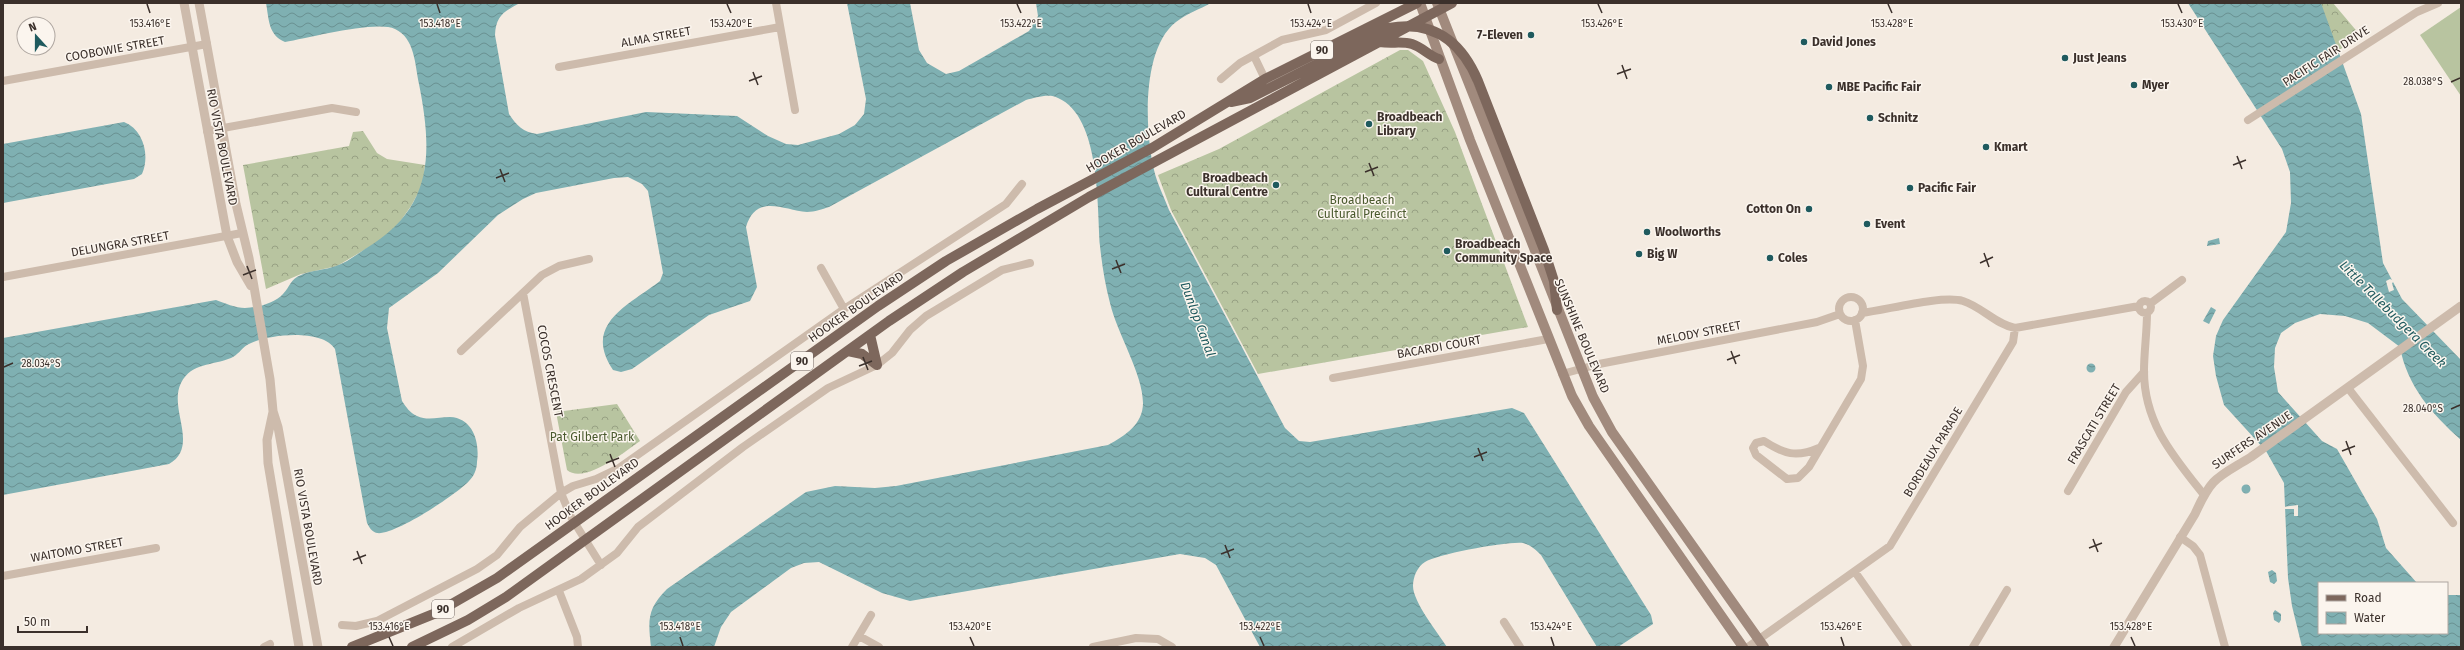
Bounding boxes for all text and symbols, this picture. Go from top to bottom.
north arrow [16,16,56,56]
text: 153.416°E [129,18,171,30]
text: 153.418°E [419,18,461,30]
text: 153.420°E [710,18,752,30]
text: 153.422°E [1000,18,1042,30]
text: 153.424°E [1290,18,1332,30]
text: 153.426°E [1581,18,1623,30]
text: 153.428°E [1871,18,1913,30]
text: 153.430°E [2161,18,2203,30]
text: N [27,20,38,35]
street label: PACIFIC FAIR DRIVE [2280,23,2372,89]
street label: ALMA STREET [620,24,693,50]
place label: 7-Eleven [1477,28,1523,42]
marker: 7-Eleven [1526,30,1536,40]
street label: COOBOWIE STREET [64,33,166,65]
place label: David Jones [1812,35,1876,49]
marker: David Jones [1799,37,1809,47]
road number: 90 [1311,41,1333,59]
place label: Just Jeans [2072,51,2127,65]
marker: Just Jeans [2060,53,2070,63]
text: 28.038°S [2403,76,2443,88]
place label: Myer [2142,78,2169,92]
place label: MBE Pacific Fair [1837,80,1921,94]
marker: Myer [2129,80,2139,90]
marker: MBE Pacific Fair [1824,82,1834,92]
street label: RIO VISTA BOULEVARD [204,87,240,207]
street label: HOOKER BOULEVARD [1084,107,1189,175]
place label: Broadbeach Library [1377,110,1443,138]
place label: Schnitz [1878,111,1918,125]
marker: Schnitz [1865,113,1875,123]
marker: Broadbeach Library [1364,119,1374,129]
place label: Kmart [1994,140,2028,154]
marker: Kmart [1981,142,1991,152]
place label: Broadbeach Cultural Centre [1186,171,1268,199]
marker: Broadbeach Cultural Centre [1271,180,1281,190]
place label: Pacific Fair [1918,181,1976,195]
marker: Pacific Fair [1905,183,1915,193]
park label: Broadbeach Cultural Precinct [1317,193,1407,221]
place label: Cotton On [1746,202,1801,216]
marker: Cotton On [1804,204,1814,214]
place label: Event [1875,217,1906,231]
marker: Event [1862,219,1872,229]
place label: Woolworths [1655,225,1721,239]
marker: Woolworths [1642,227,1652,237]
street label: DELUNGRA STREET [70,228,171,260]
place label: Broadbeach Community Space [1455,237,1553,265]
marker: Broadbeach Community Space [1442,246,1452,256]
place label: Big W [1647,247,1678,261]
marker: Big W [1634,249,1644,259]
place label: Coles [1778,251,1808,265]
marker: Coles [1765,253,1775,263]
water label: Little Tallebudgera Creek [2337,258,2449,370]
street label: HOOKER BOULEVARD [806,269,907,345]
street label: SUNSHINE BOULEVARD [1552,277,1613,396]
water label: Dunlop Canal [1178,280,1219,359]
street label: MELODY STREET [1656,318,1743,348]
street label: COCOS CRESCENT [534,324,566,419]
street label: BACARDI COURT [1396,333,1483,361]
road number: 90 [791,352,813,370]
text: 28.034°S [21,358,61,370]
street label: FRASCATI STREET [2064,381,2124,467]
text: 28.040°S [2403,403,2443,415]
street label: BORDEAUX PARADE [1901,404,1965,500]
street label: SURFERS AVENUE [2209,408,2295,472]
park label: Pat Gilbert Park [550,430,635,444]
street label: HOOKER BOULEVARD [542,455,642,533]
street label: RIO VISTA BOULEVARD [291,467,325,587]
street label: WAITOMO STREET [30,535,125,565]
legend [2318,582,2448,634]
text: Road [2354,591,2382,605]
road number: 90 [432,600,454,618]
scale bar [18,608,87,634]
text: Water [2354,611,2386,625]
text: 50 m [24,615,50,629]
text: 153.416°E [368,621,410,633]
text: 153.418°E [659,621,701,633]
text: 153.420°E [949,621,991,633]
text: 153.422°E [1239,621,1281,633]
text: 153.424°E [1530,621,1572,633]
text: 153.426°E [1820,621,1862,633]
text: 153.428°E [2110,621,2152,633]

